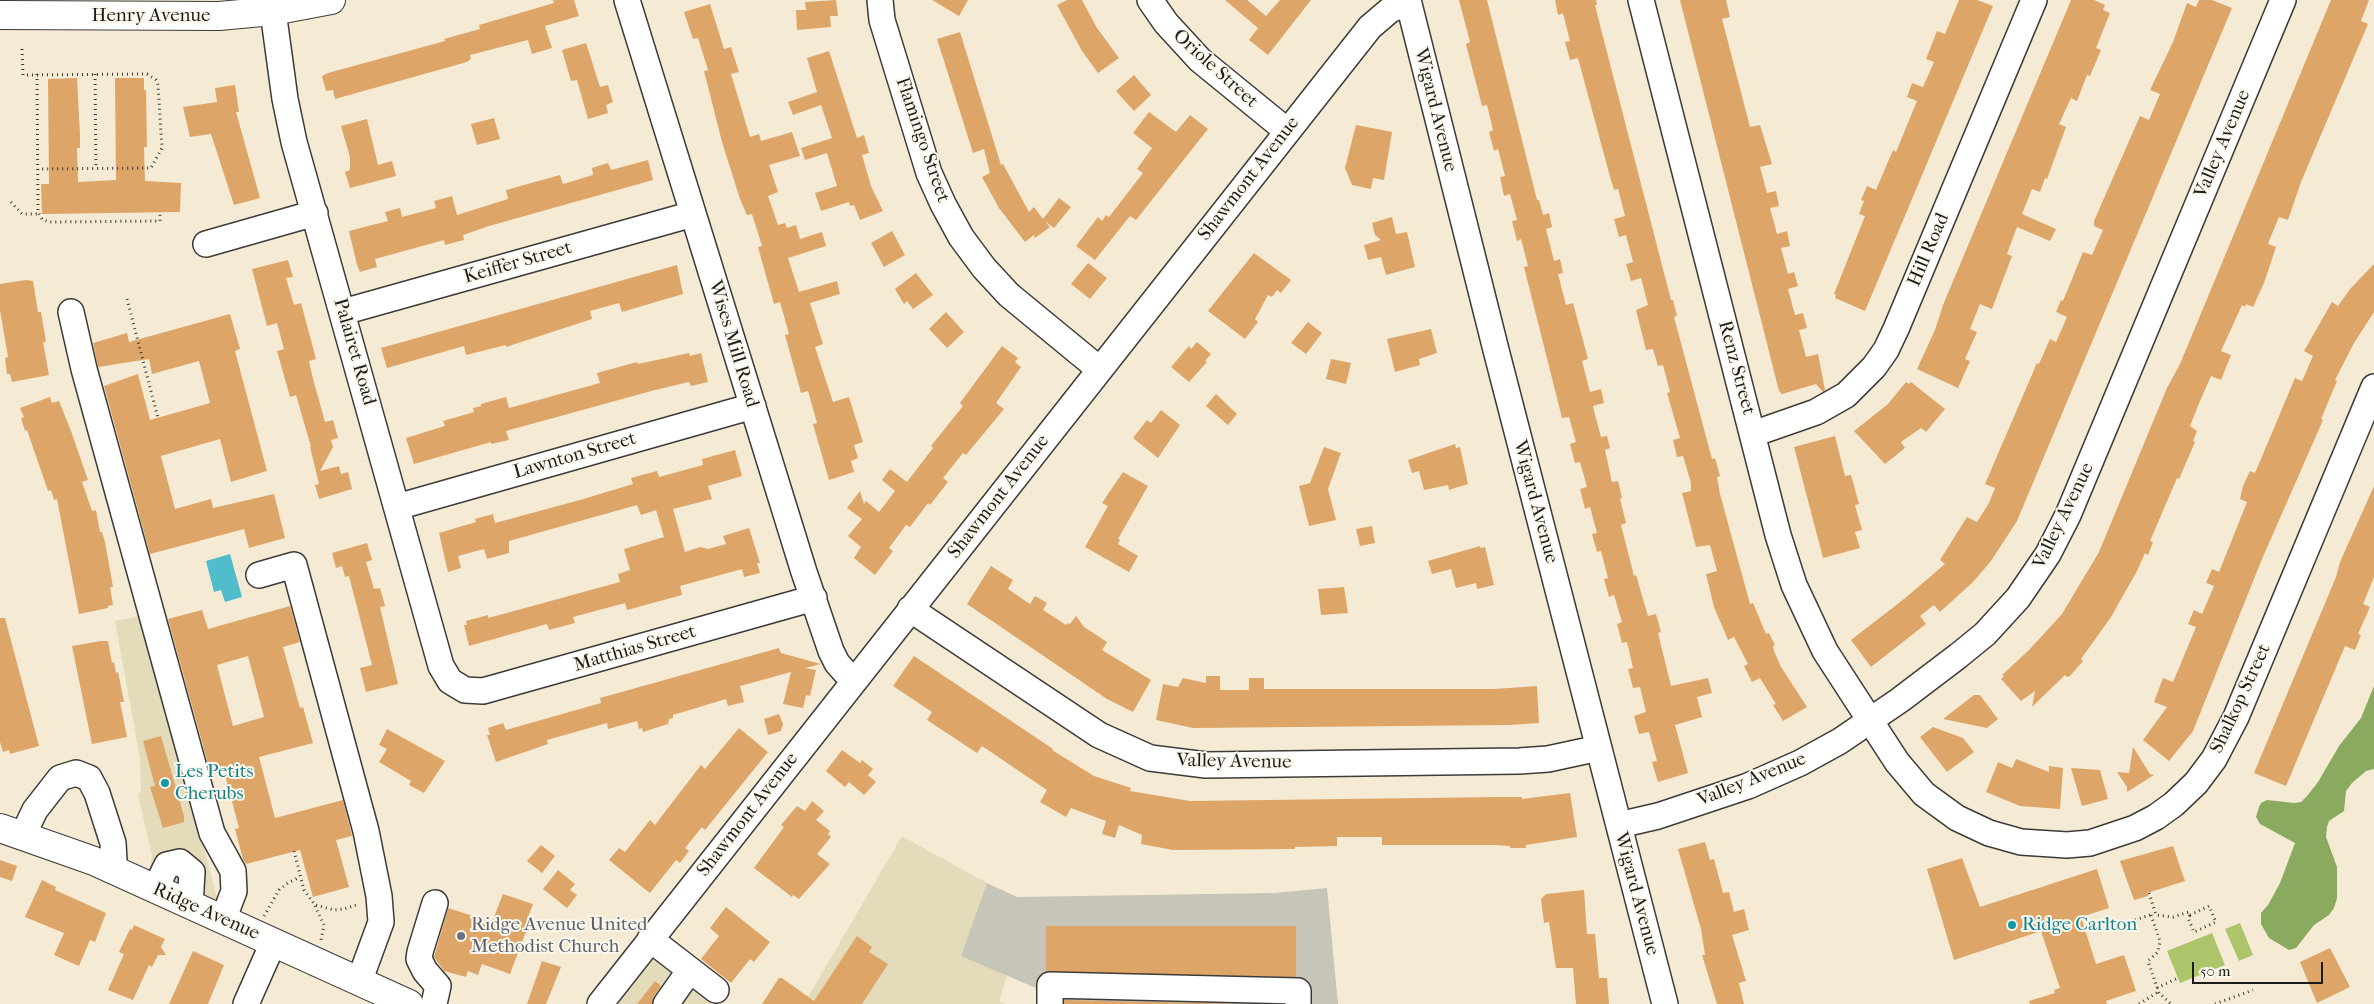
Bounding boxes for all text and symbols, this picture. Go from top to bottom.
street label: Henry Avenue [92,5,210,27]
street label: Oriole Street [1168,25,1262,113]
street label: Wigard Avenue [1409,46,1461,174]
street label: Flamingo Street [890,74,954,206]
street label: Valley Avenue [2190,87,2256,201]
street label: Shawmont Avenue [1193,112,1305,246]
street label: Hill Road [1903,210,1955,290]
street label: Keiffer Street [461,237,575,289]
street label: Wises Mill Road [703,278,763,410]
street label: Palairet Road [328,296,380,408]
street label: Renz Street [1712,318,1760,418]
street label: Lawnton Street [511,428,639,484]
street label: Shawmont Avenue [943,430,1055,564]
street label: Wigard Avenue [1508,438,1562,566]
street label: Valley Avenue [2029,459,2099,573]
street label: Matthias Street [571,621,699,677]
street label: Shalkop Street [2206,641,2276,757]
street label: Shawmont Avenue [692,748,804,882]
street label: Valley Avenue [1694,748,1810,812]
street label: Valley Avenue [1176,750,1292,774]
place label: Les Petits Cherubs [175,761,254,805]
marker: Les Petits Cherubs [159,777,171,789]
street label: Wigard Avenue [1609,830,1663,958]
street label: Ridge Avenue [149,878,263,946]
place label: Ridge Avenue United Methodist Church [471,914,647,958]
place label: Ridge Carlton [2022,914,2137,936]
marker: Ridge Carlton [2006,919,2018,931]
marker: Ridge Avenue United Methodist Church [455,930,467,942]
scale bar [2194,952,2325,984]
text: 50 m [2200,962,2230,980]

